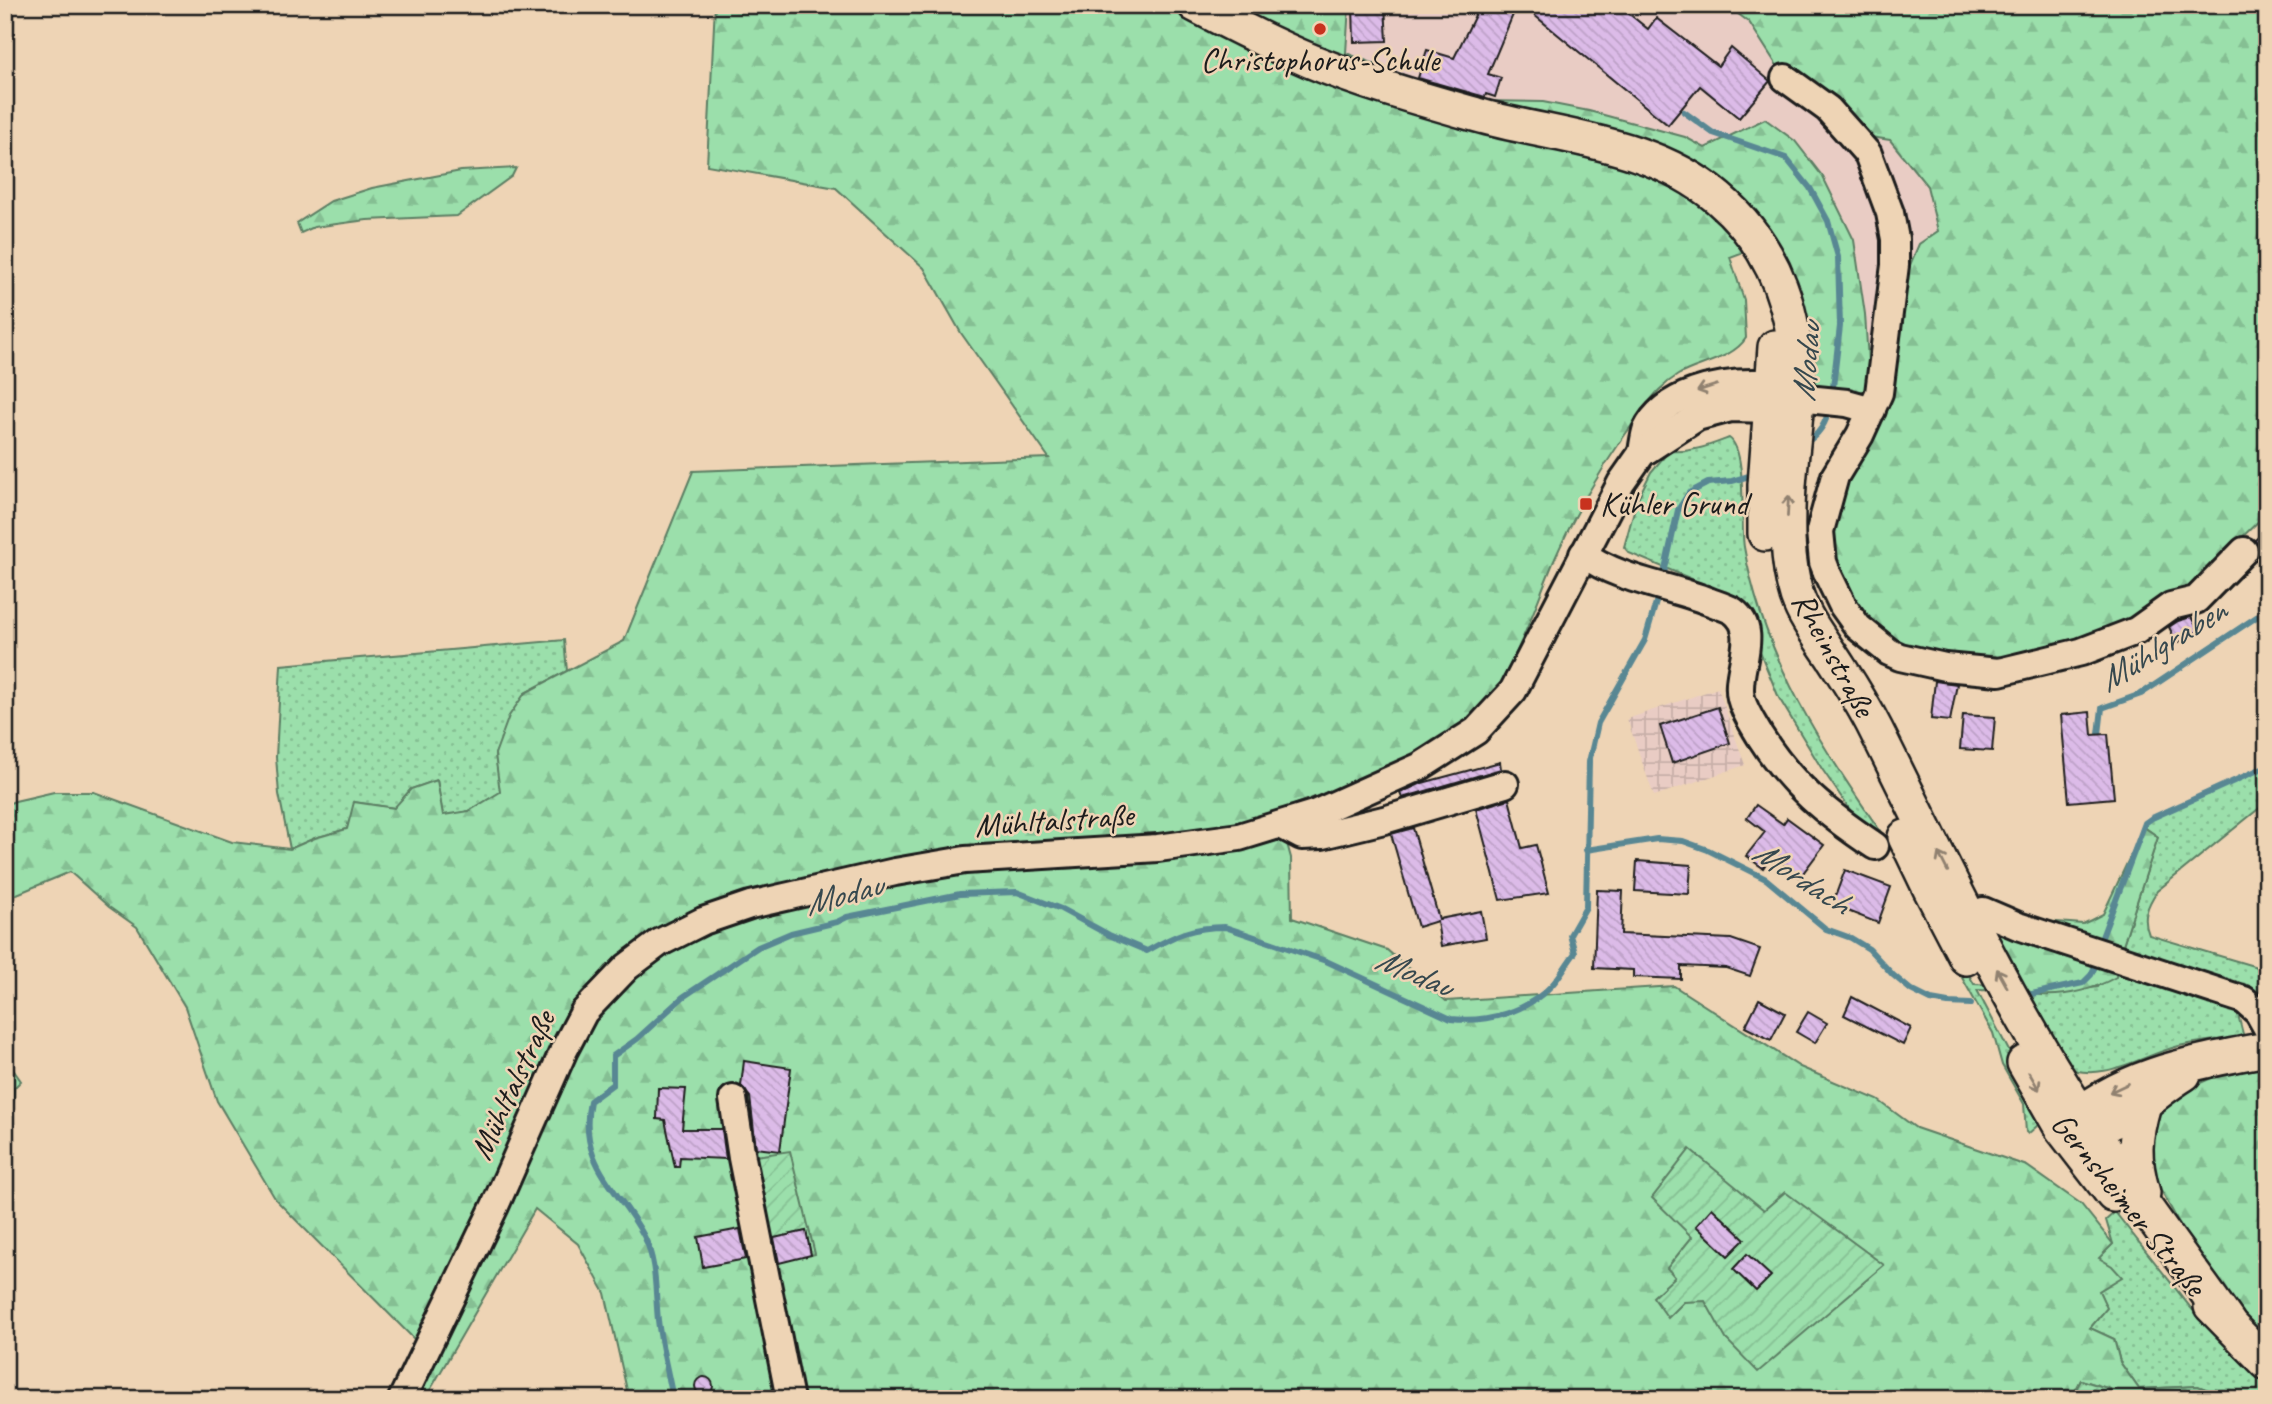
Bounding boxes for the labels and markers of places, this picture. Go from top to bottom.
marker: Christophorus-Schule [1312,21,1328,37]
place label: Christophorus-Schule [1201,39,1442,81]
place label: Kühler Grund [1600,483,1753,525]
marker: Kühler Grund [1578,496,1594,512]

